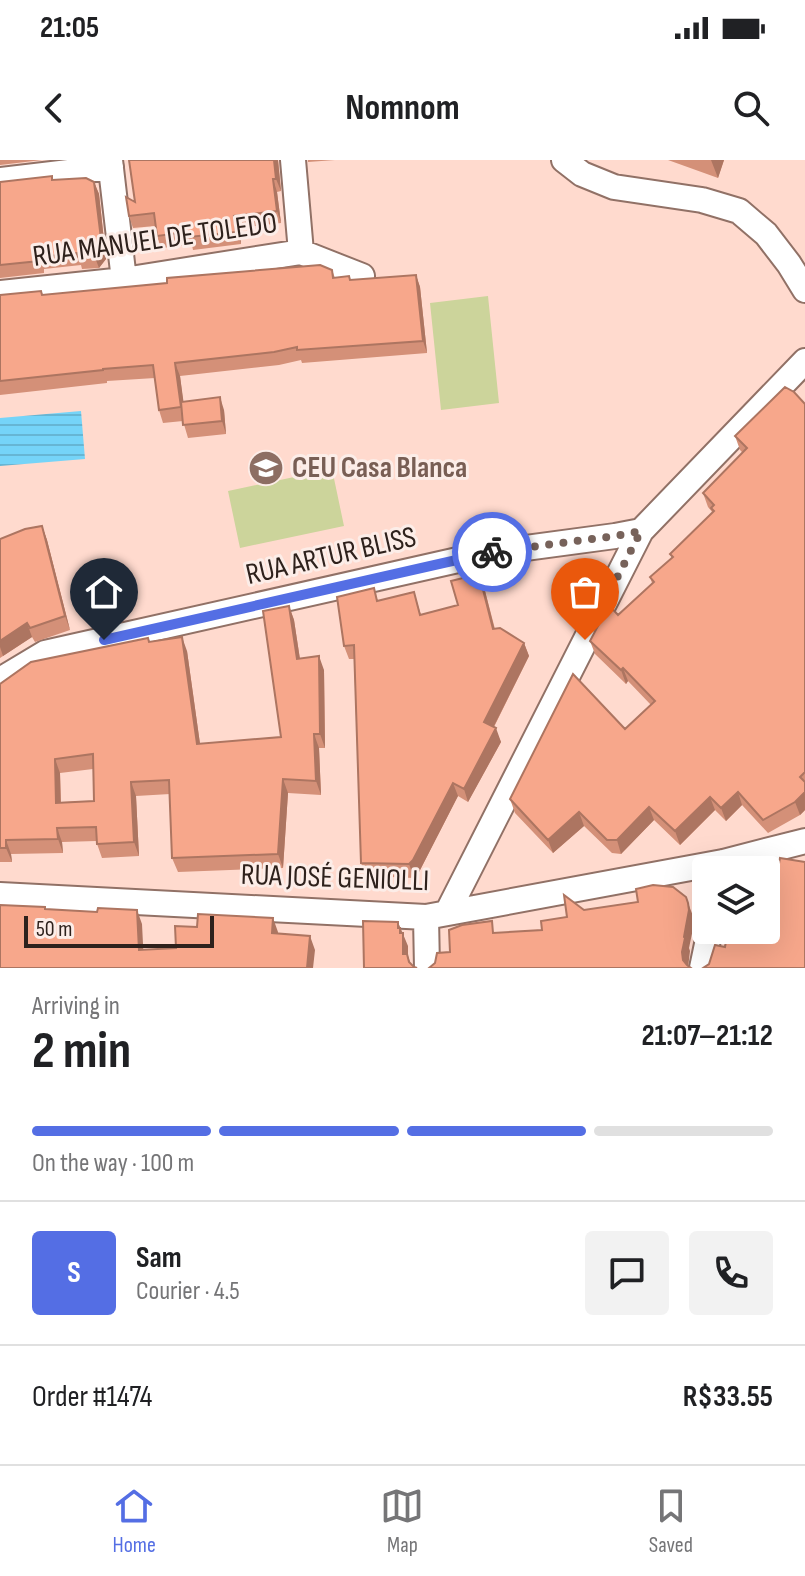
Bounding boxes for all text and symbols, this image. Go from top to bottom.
text: 21:05 [40,10,99,46]
icon: back [32,86,76,130]
icon: search [729,86,773,130]
text: Nomnom [345,87,460,130]
street label: RUA MANUEL DE TOLEDO [31,205,279,275]
school or university icon: CEU Casa Blanca [247,449,285,487]
place label: CEU Casa Blanca [292,450,467,486]
courier [452,512,532,592]
street label: RUA ARTUR BLISS [242,519,420,593]
icon: bike [470,530,514,574]
pin [70,558,138,640]
pin [551,558,619,640]
icon: home [82,570,126,614]
icon: bag [563,570,607,614]
map controls [692,856,780,944]
button: layers [692,856,780,944]
street label: RUA JOSÉ GENIOLLI [240,857,430,899]
scale bar [24,912,214,948]
text: 50 m [36,916,72,943]
text: Arriving in [32,991,120,1022]
text: 21:07–21:12 [641,1018,773,1054]
text: 2 min [32,1020,131,1083]
text: On the way · 100 m [32,1148,194,1179]
button: chat [585,1231,669,1315]
button: phone [689,1231,773,1315]
text: Sam [136,1240,182,1276]
text: S [67,1255,81,1291]
text: Courier · 4.5 [136,1276,240,1307]
text: Order #1474 [32,1379,152,1415]
text: R$33.55 [683,1379,773,1415]
tab: Home [112,1484,156,1559]
tab: Map [380,1484,424,1559]
tab: Saved [649,1484,693,1559]

